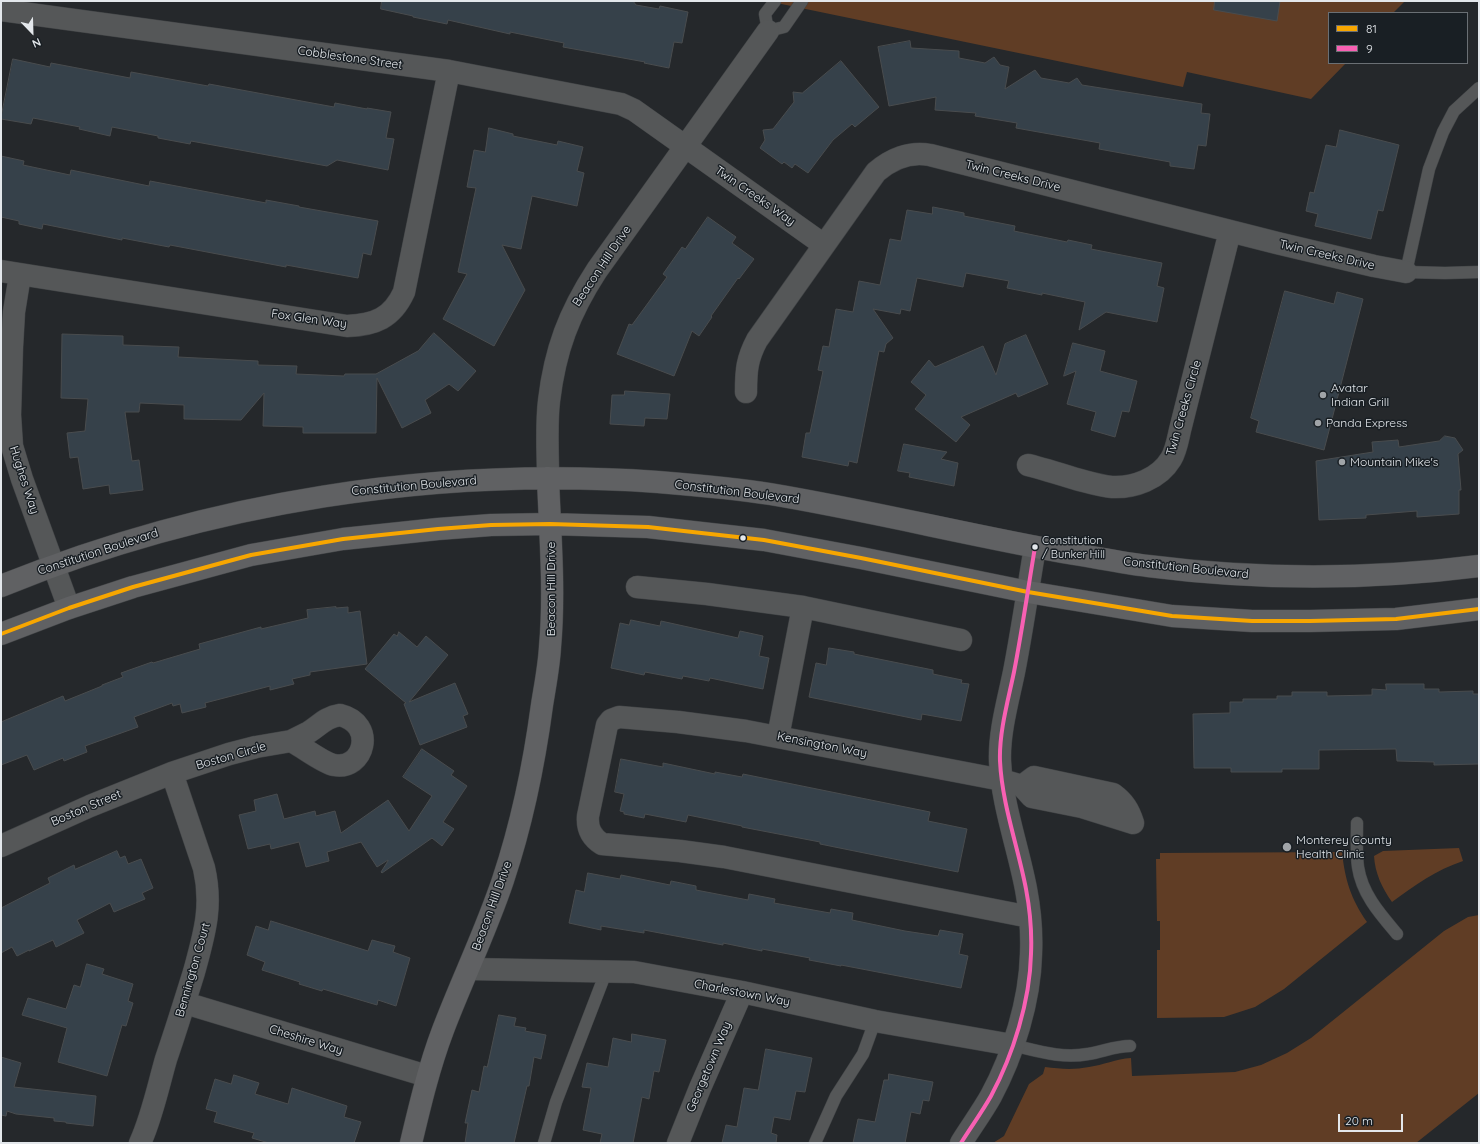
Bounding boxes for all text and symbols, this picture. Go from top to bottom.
north arrow [12,12,52,52]
legend [1328,12,1468,64]
text: 81 [1366,21,1377,36]
text: N [30,35,43,51]
text: 9 [1366,41,1373,56]
street label: Cobblestone Street [297,44,403,72]
street label: Twin Creeks Drive [964,157,1062,195]
street label: Twin Creeks Way [712,163,798,229]
street label: Beacon Hill Drive [570,223,634,309]
street label: Twin Creeks Drive [1278,237,1376,273]
street label: Fox Glen Way [270,307,348,331]
street label: Twin Creeks Circle [1163,358,1205,458]
place label: Avatar Indian Grill [1331,381,1389,409]
marker: Avatar Indian Grill [1318,390,1328,400]
place label: Panda Express [1326,416,1407,430]
marker: Panda Express [1313,418,1323,428]
street label: Hughes Way [6,444,42,516]
place label: Mountain Mike's [1350,455,1438,469]
marker: Mountain Mike's [1337,457,1347,467]
street label: Constitution Boulevard [351,473,477,499]
street label: Constitution Boulevard [674,477,800,507]
street label: Constitution Boulevard [36,526,160,578]
unlabelled marker [738,533,748,543]
place label: Constitution / Bunker Hill [1042,534,1105,560]
street label: Beacon Hill Drive [544,542,558,636]
marker: Constitution / Bunker Hill [1030,542,1040,552]
street label: Constitution Boulevard [1123,554,1249,582]
street label: Kensington Way [776,729,868,761]
street label: Boston Circle [194,739,268,773]
street label: Boston Street [49,787,123,829]
place label: Monterey County Health Clinic [1296,833,1392,861]
marker: Monterey County Health Clinic [1281,841,1293,853]
street label: Beacon Hill Drive [469,859,515,953]
street label: Bennington Court [173,921,213,1019]
street label: Charlestown Way [693,977,791,1009]
street label: Georgetown Way [683,1020,735,1114]
street label: Cheshire Way [267,1022,345,1058]
scale bar [1340,1106,1405,1132]
text: 20 m [1345,1113,1373,1128]

